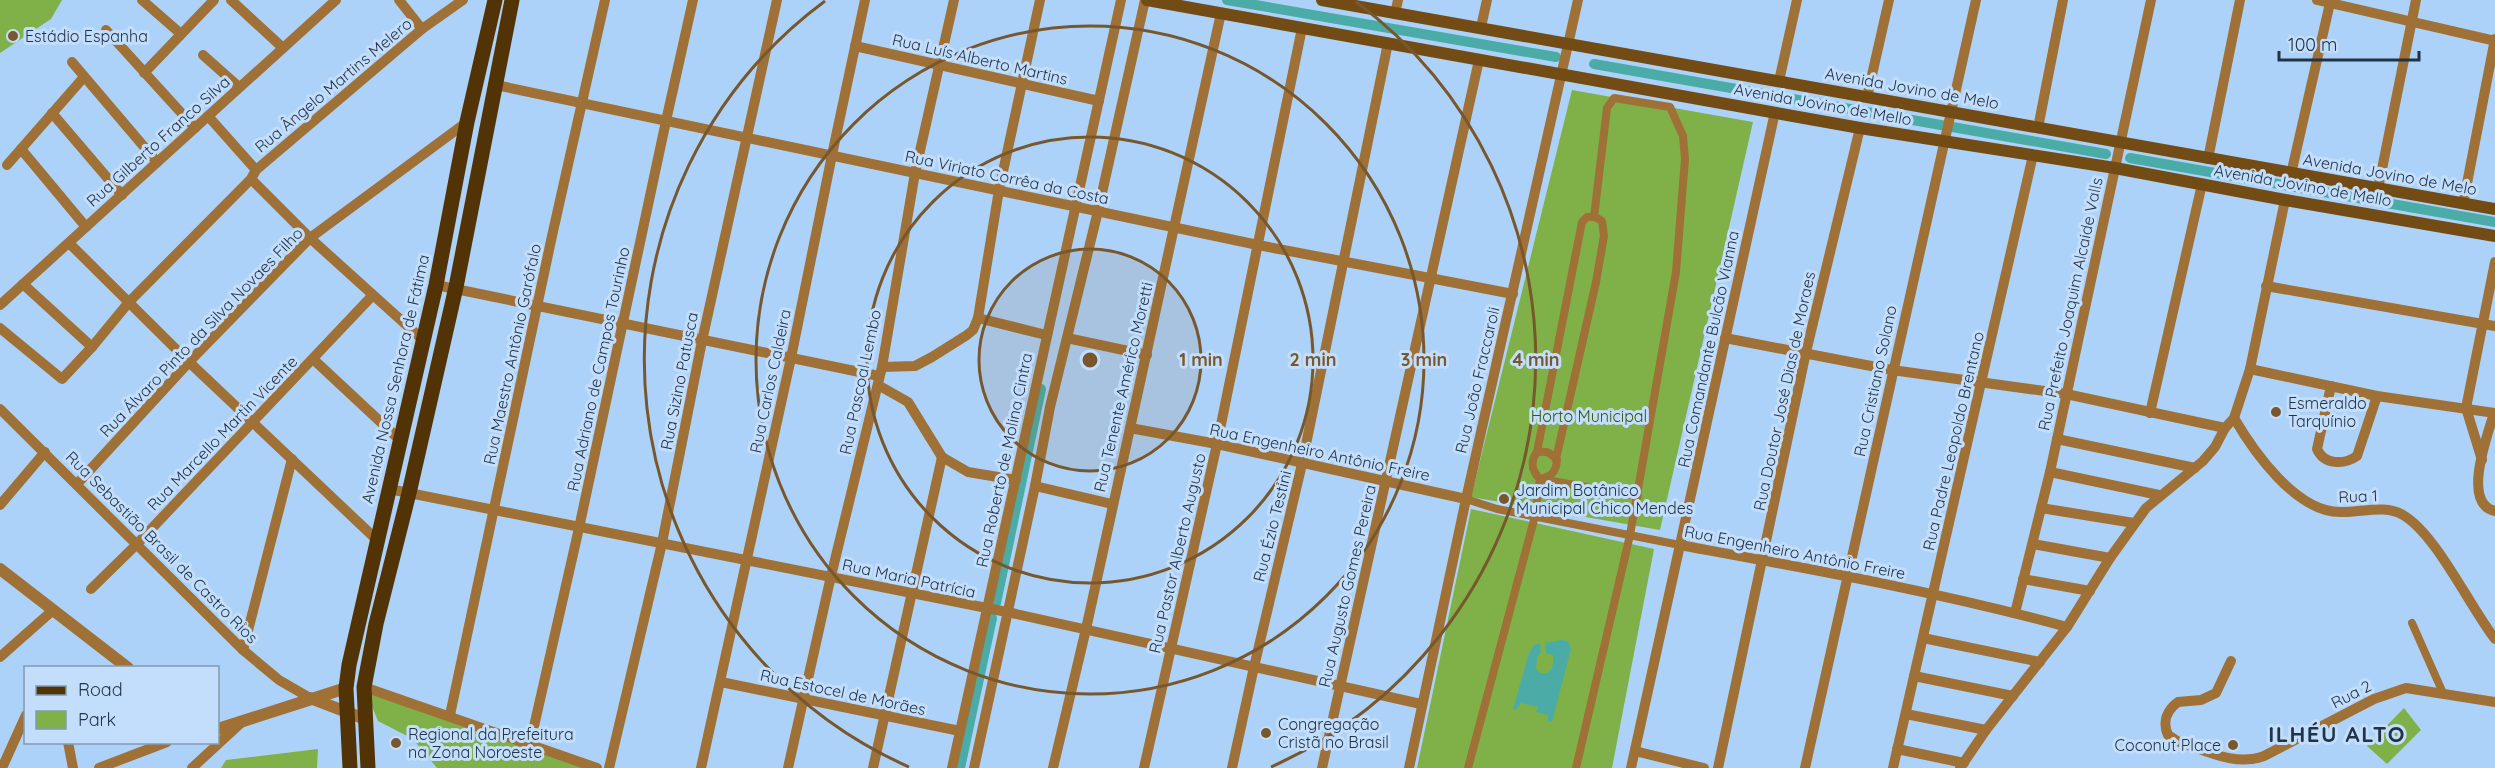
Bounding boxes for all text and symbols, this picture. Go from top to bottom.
street label: Rua Ângelo Martins Melero [250,13,416,157]
scale bar [2279,24,2418,62]
place label: Estádio Espanha [25,26,148,46]
marker: Estádio Espanha [6,29,20,43]
street label: Rua Luís Alberto Martins [890,29,1070,89]
text: 100 m [2288,33,2337,56]
street label: Avenida Jovino de Melo [1823,63,2001,113]
street label: Rua Gilberto Franco Silva [82,71,234,211]
street label: Avenida Jovino de Mello [1733,79,1913,129]
street label: Rua Viriato Corrêa da Costa [903,146,1111,208]
street label: Avenida Jovino de Melo [2301,149,2479,199]
street label: Avenida Jovino de Mello [2213,160,2393,210]
street label: Rua Prefeito Joaquim Alcaide Valls [2033,176,2107,432]
street label: Rua Álvaro Pinto da Silva Novaes Filho [95,223,307,441]
street label: Rua Comandante Bulcão Vianna [1673,229,1743,469]
street label: Rua Maestro Antônio Garófalo [479,242,545,466]
street label: Rua Adriano de Campos Tourinho [562,245,634,493]
street label: Avenida Nossa Senhora de Fátima [357,253,433,505]
street label: Rua Doutor José Dias de Moraes [1749,270,1819,512]
street label: Rua Tenente Américo Moretti [1089,280,1157,494]
street label: Rua Cristiano Solano [1849,304,1901,458]
street label: Rua João Fraccaroli [1450,305,1504,455]
street label: Rua Carlos Caldeira [745,307,795,455]
street label: Rua Pascoal Lembo [835,308,885,456]
street label: Rua Sizino Patusca [656,311,702,451]
street label: Rua Padre Leopoldo Brentano [1918,330,1988,552]
text: 1 min [1179,348,1223,371]
text: 2 min [1290,348,1336,371]
text: 3 min [1401,348,1447,371]
text: 4 min [1512,348,1560,371]
centre of rings [1080,350,1100,370]
street label: Rua Marcello Martin Vicente [143,351,301,515]
street label: Rua Roberto de Molina Cintra [971,351,1037,569]
place label: Esmeraldo Tarquínio [2288,393,2367,431]
marker: Esmeraldo Tarquínio [2269,405,2283,419]
park label: Horto Municipal [1531,406,1647,426]
street label: Rua Engenheiro Antônio Freire [1208,419,1432,485]
street label: Rua Sebastião Brasil de Castro Rios [62,447,262,647]
street label: Rua Pastor Alberto Augusto [1144,451,1210,655]
street label: Rua Ézio Testini [1249,468,1295,584]
place label: Jardim Botânico Municipal Chico Mendes [1516,480,1693,518]
street label: Rua Augusto Gomes Pereira [1314,483,1380,689]
street label: Rua 1 [2338,485,2378,507]
marker: Jardim Botânico Municipal Chico Mendes [1497,492,1511,506]
street label: Rua Engenheiro Antônio Freire [1683,521,1907,583]
street label: Rua Maria Patrícia [840,554,978,602]
street label: Rua Estocel de Morães [758,665,928,719]
legend [24,666,219,744]
street label: Rua 2 [2327,675,2375,713]
text: Road [78,678,123,701]
text: Park [78,708,116,731]
place label: Congregação Cristã no Brasil [1278,714,1389,752]
district label: ILHÉU ALTO [2268,720,2406,748]
place label: Regional da Prefeitura na Zona Noroeste [408,724,574,762]
marker: Congregação Cristã no Brasil [1259,726,1273,740]
place label: Coconut Place [2115,735,2221,755]
marker: Regional da Prefeitura na Zona Noroeste [389,736,403,750]
marker: Coconut Place [2226,738,2240,752]

